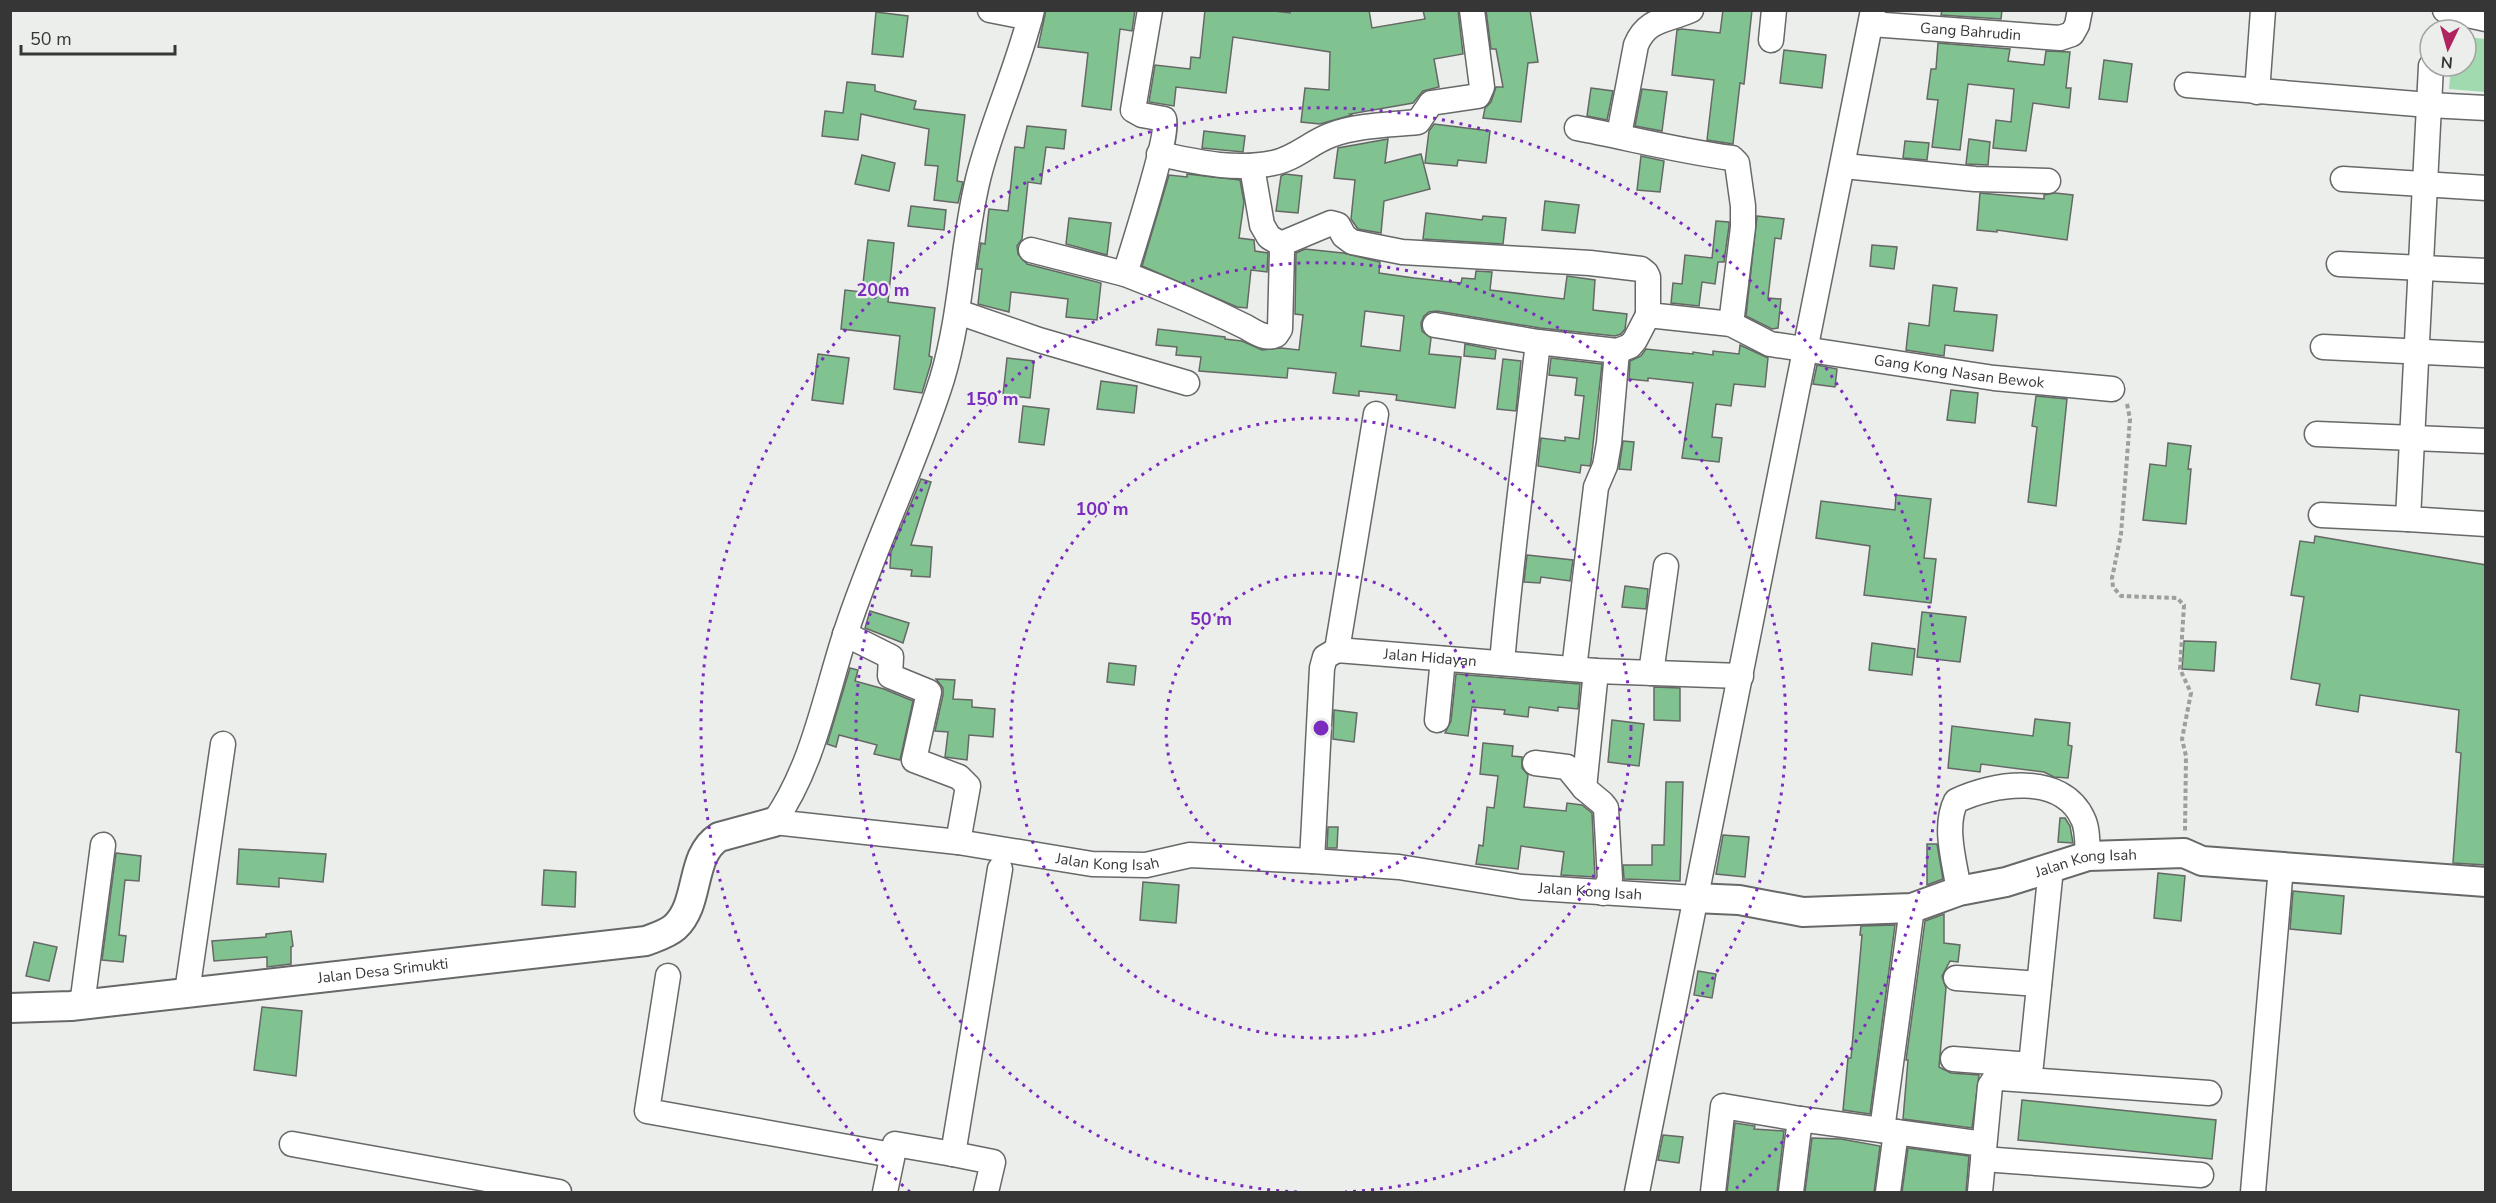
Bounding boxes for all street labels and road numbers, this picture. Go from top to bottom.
street label: Gang Bahrudin [1920,18,2022,45]
street label: Gang Kong Nasan Bewok [1873,350,2046,393]
street label: Jalan Hidayan [1382,644,1477,671]
street label: Jalan Kong Isah [2032,844,2137,882]
street label: Jalan Kong Isah [1053,848,1161,875]
street label: Jalan Kong Isah [1537,878,1643,905]
street label: Jalan Desa Srimukti [316,953,449,988]

